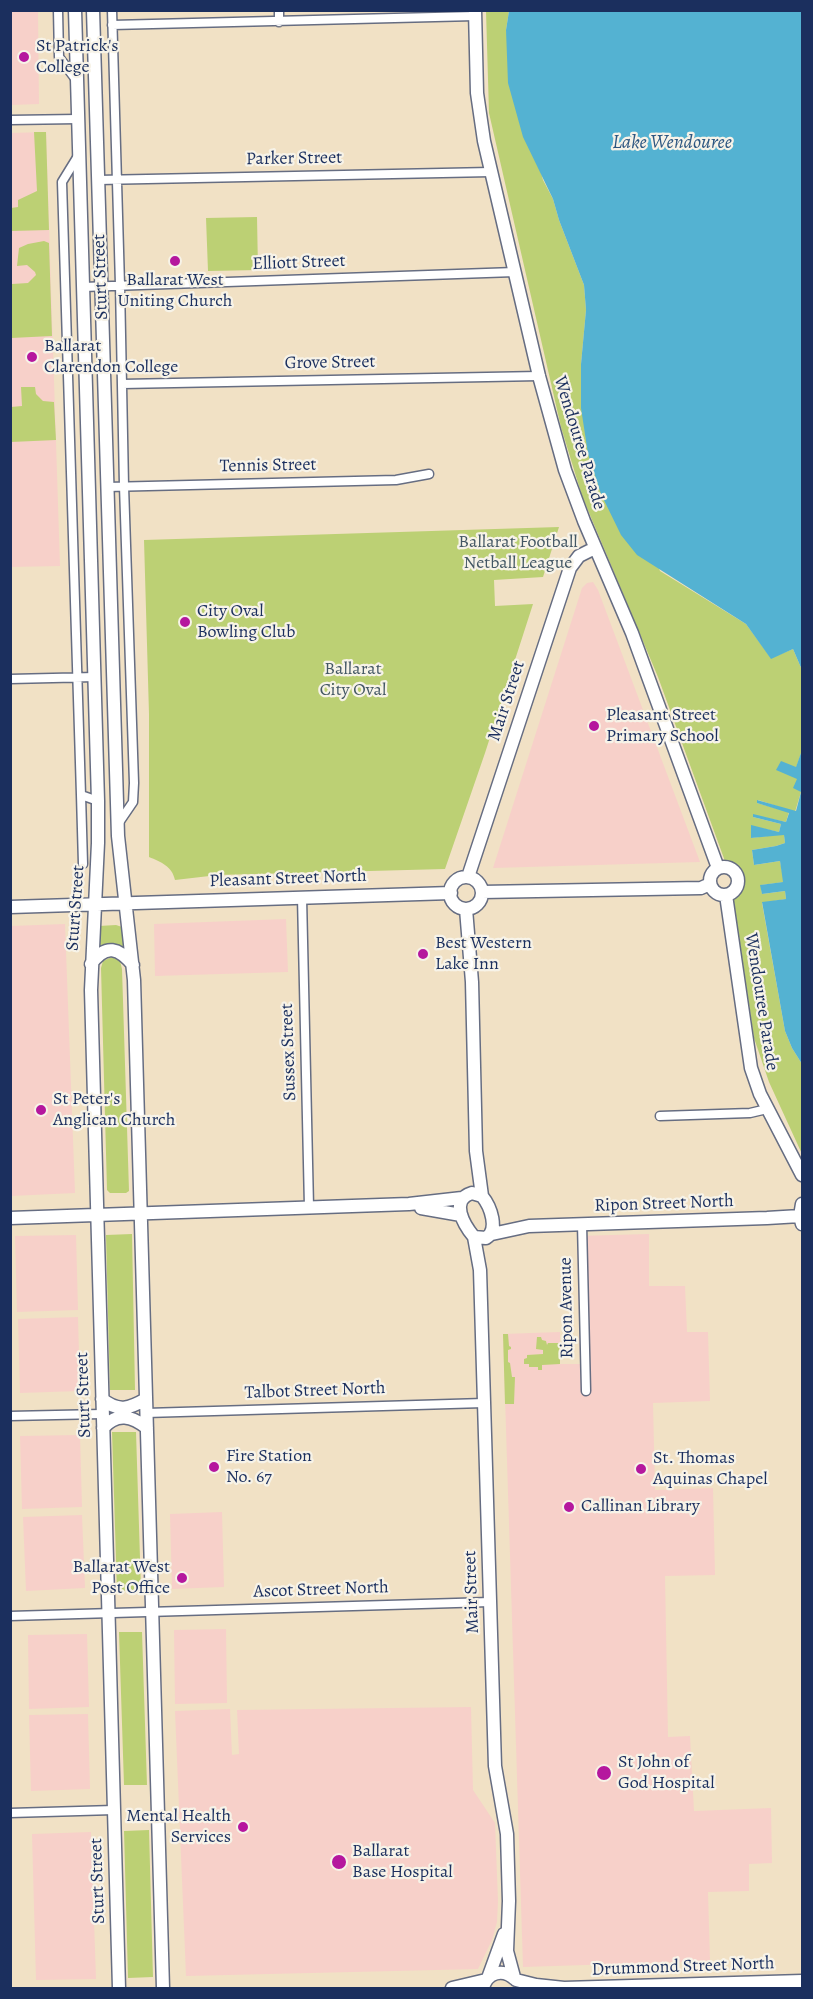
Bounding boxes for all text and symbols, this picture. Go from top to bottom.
place label: St Patrick's College [36,36,119,78]
marker: St Patrick's College [17,50,31,64]
water label: Lake Wendouree [612,131,732,155]
street label: Parker Street [246,147,342,171]
street label: Sturt Street [89,234,113,320]
street label: Elliott Street [252,251,346,275]
marker: Ballarat West Uniting Church [168,254,182,268]
place label: Ballarat West Uniting Church [118,270,232,312]
place label: Ballarat Clarendon College [44,336,178,378]
marker: Ballarat Clarendon College [25,350,39,364]
street label: Grove Street [284,351,376,375]
street label: Wendouree Parade [548,373,610,513]
street label: Tennis Street [219,454,317,478]
park label: Ballarat Football Netball League [458,532,578,574]
place label: City Oval Bowling Club [197,601,295,644]
marker: City Oval Bowling Club [178,615,192,629]
street label: Mair Street [484,658,530,744]
park label: Ballarat City Oval [320,659,386,702]
place label: Pleasant Street Primary School [606,705,719,748]
marker: Pleasant Street Primary School [587,719,601,733]
street label: Sturt Street [62,864,90,952]
street label: Pleasant Street North [209,865,367,893]
street label: Wendouree Parade [739,932,783,1072]
place label: Best Western Lake Inn [435,933,532,976]
marker: Best Western Lake Inn [416,947,430,961]
street label: Sussex Street [276,1003,302,1101]
place label: St Peter's Anglican Church [53,1089,175,1132]
marker: St Peter's Anglican Church [34,1103,48,1117]
street label: Ripon Street North [594,1191,734,1217]
street label: Ripon Avenue [555,1257,579,1359]
street label: Sturt Street [72,1352,96,1438]
street label: Talbot Street North [244,1378,386,1404]
place label: Fire Station No. 67 [226,1446,312,1488]
place label: St. Thomas Aquinas Chapel [653,1448,768,1490]
marker: Fire Station No. 67 [207,1460,221,1474]
marker: St. Thomas Aquinas Chapel [634,1462,648,1476]
place label: Callinan Library [581,1496,700,1518]
marker: Callinan Library [562,1500,576,1514]
street label: Mair Street [460,1550,484,1634]
place label: Ballarat West Post Office [72,1557,170,1600]
marker: Ballarat West Post Office [175,1571,189,1585]
street label: Ascot Street North [253,1577,389,1603]
place label: St John of God Hospital [618,1752,715,1794]
marker: St John of God Hospital [595,1764,613,1782]
place label: Mental Health Services [126,1806,231,1848]
marker: Mental Health Services [236,1820,250,1834]
street label: Sturt Street [86,1838,110,1924]
place label: Ballarat Base Hospital [352,1841,453,1884]
marker: Ballarat Base Hospital [330,1853,348,1871]
street label: Drummond Street North [591,1953,775,1981]

